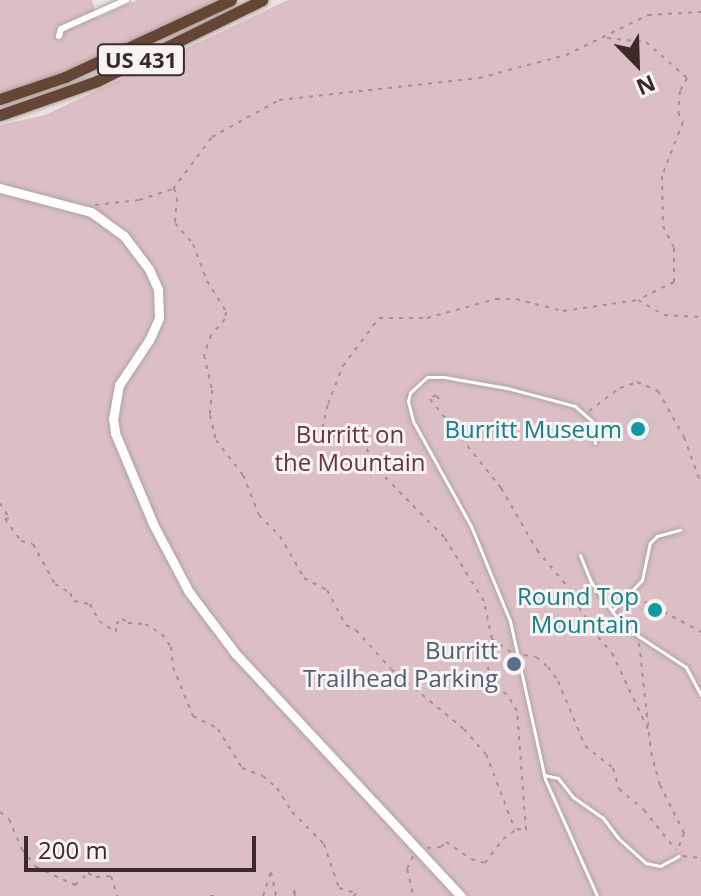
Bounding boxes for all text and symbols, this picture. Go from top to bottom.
north arrow [597,24,677,104]
road number: US 431 [95,42,187,78]
text: N [632,69,660,103]
place label: Burritt Museum [445,415,622,443]
park label: Burritt on the Mountain [274,420,426,476]
marker: Burritt Museum [629,420,647,438]
place label: Round Top Mountain [517,582,639,638]
marker: Round Top Mountain [646,601,664,619]
place label: Burritt Trailhead Parking [303,636,498,692]
marker: Burritt Trailhead Parking [505,655,523,673]
scale bar [28,820,260,870]
text: 200 m [38,833,108,866]

